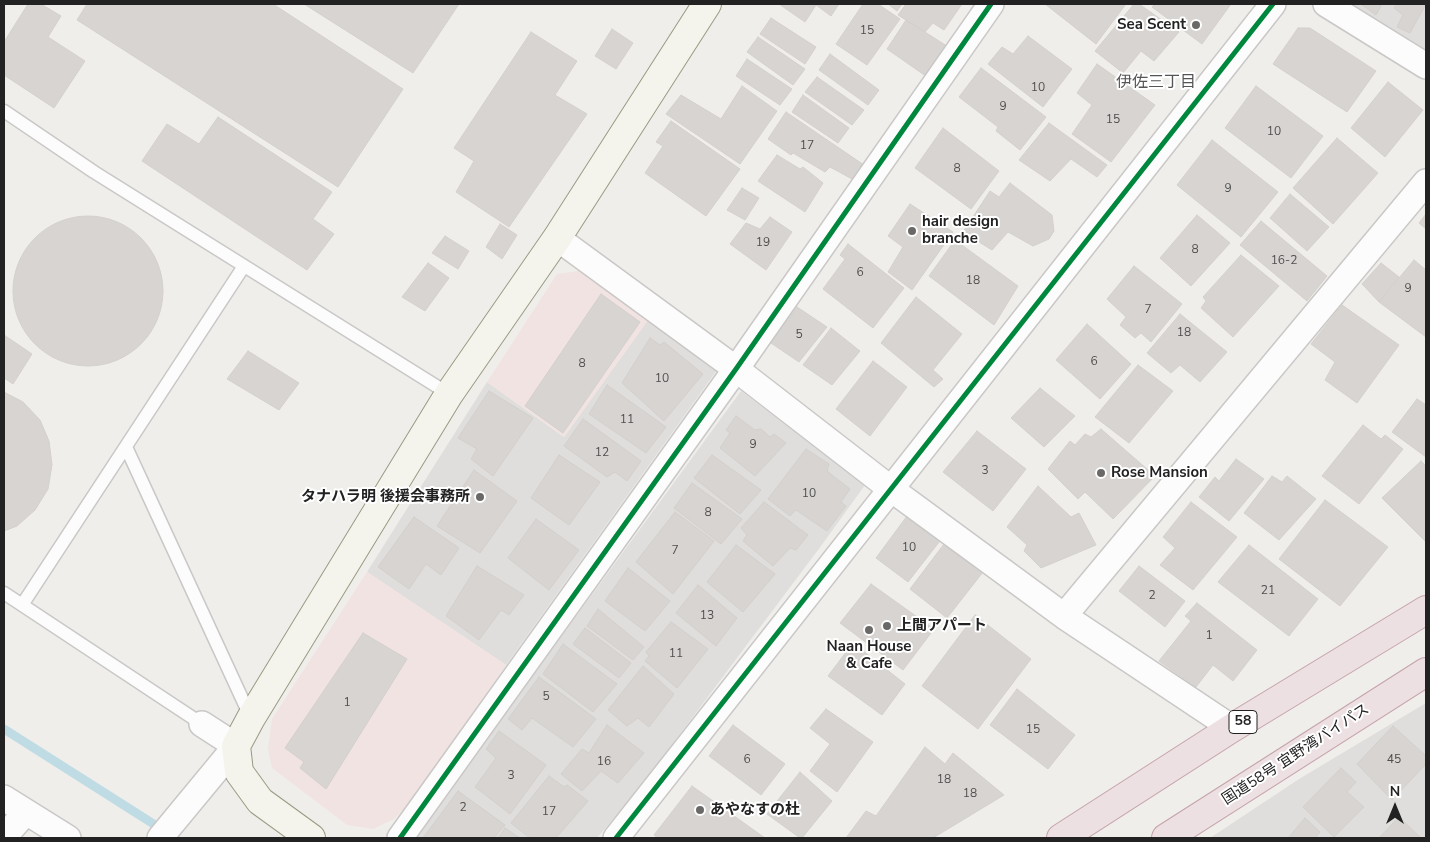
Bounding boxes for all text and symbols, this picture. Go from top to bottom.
place label: Sea Scent [1117,16,1186,34]
marker: Sea Scent [1190,19,1202,31]
house number: 15 [860,24,874,38]
district label: 伊佐三丁目 [1116,73,1196,93]
house number: 10 [1031,81,1045,95]
house number: 9 [999,100,1007,114]
house number: 15 [1106,113,1120,127]
house number: 10 [1267,125,1281,139]
house number: 17 [800,139,814,153]
house number: 8 [953,162,961,176]
house number: 9 [1224,182,1232,196]
place label: hair design branche [922,213,999,248]
marker: hair design branche [906,225,918,237]
house number: 19 [756,236,770,250]
house number: 8 [1191,243,1199,257]
house number: 16-2 [1271,254,1297,268]
house number: 6 [856,266,864,280]
house number: 18 [966,274,980,288]
house number: 9 [1404,282,1412,296]
house number: 7 [1144,303,1152,317]
house number: 18 [1177,326,1191,340]
house number: 5 [795,328,803,342]
house number: 6 [1090,355,1098,369]
house number: 8 [578,357,586,371]
house number: 10 [655,372,669,386]
house number: 11 [620,413,634,427]
house number: 9 [749,438,757,452]
house number: 12 [595,446,609,460]
house number: 3 [981,464,989,478]
place label: Rose Mansion [1111,464,1208,482]
marker: Rose Mansion [1095,467,1107,479]
house number: 10 [802,487,816,501]
place label: タナハラ明 後援会事務所 [301,488,470,506]
marker: タナハラ明 後援会事務所 [474,491,486,503]
house number: 8 [704,506,712,520]
house number: 10 [902,541,916,555]
house number: 7 [671,544,679,558]
house number: 21 [1261,584,1275,598]
house number: 2 [1148,589,1156,603]
house number: 13 [700,609,714,623]
place label: 上間アパート [897,617,987,635]
marker: 上間アパート [881,620,893,632]
marker: Naan House & Cafe [863,624,875,636]
house number: 1 [1205,629,1213,643]
place label: Naan House & Cafe [827,638,911,673]
house number: 11 [669,647,683,661]
house number: 5 [542,690,550,704]
house number: 1 [343,696,351,710]
street label: 国道58号 宜野湾バイパス [1219,701,1373,809]
road number: 58 [1229,710,1257,734]
house number: 15 [1026,723,1040,737]
house number: 6 [743,753,751,767]
house number: 45 [1387,753,1401,767]
house number: 16 [597,755,611,769]
house number: 3 [507,769,515,783]
house number: 18 [937,773,951,787]
north arrow [1370,782,1420,832]
text: N [1390,782,1400,801]
house number: 18 [963,787,977,801]
house number: 2 [459,801,467,815]
place label: あやなすの杜 [710,801,800,819]
marker: あやなすの杜 [694,804,706,816]
house number: 17 [542,805,556,819]

